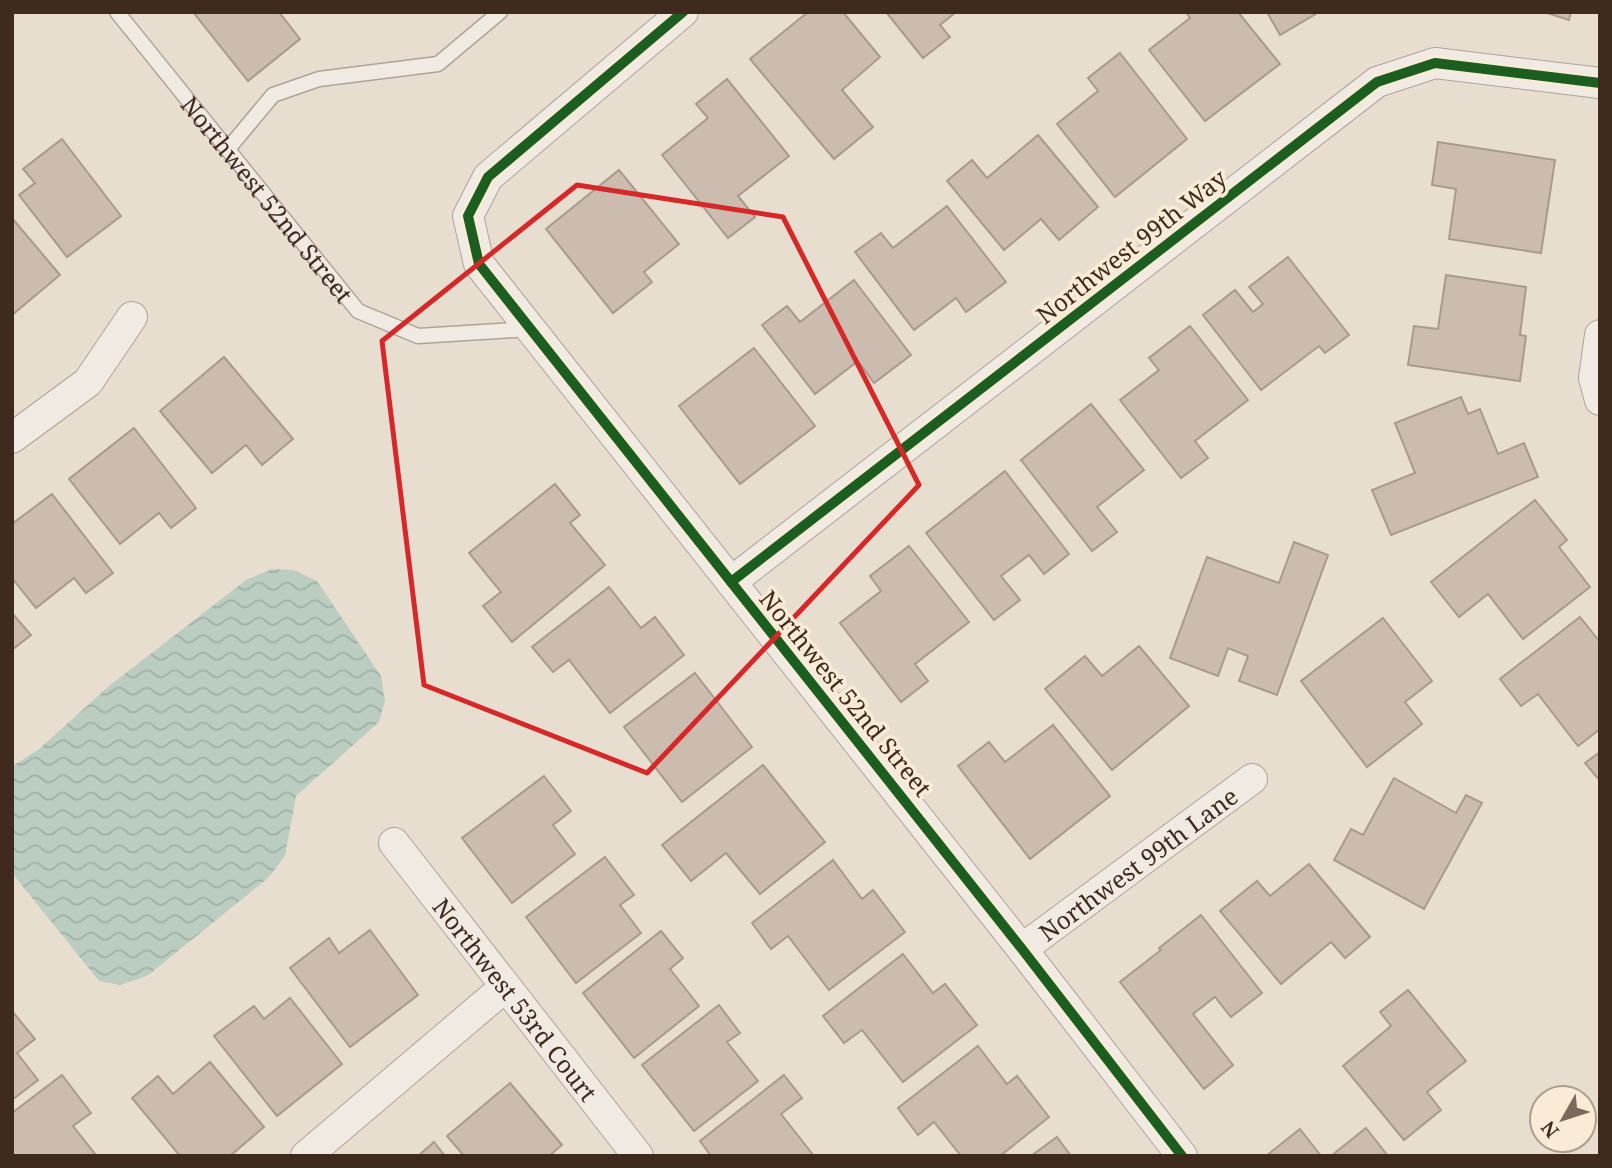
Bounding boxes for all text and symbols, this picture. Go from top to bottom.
street label: Northwest 52nd Street [174,89,361,309]
street label: Northwest 99th Way [1029,161,1233,331]
street label: Northwest 52nd Street [752,583,940,803]
street label: Northwest 99th Lane [1032,779,1244,948]
street label: Northwest 53rd Court [426,891,605,1108]
north arrow [1528,1084,1598,1154]
text: N [1535,1116,1565,1144]

